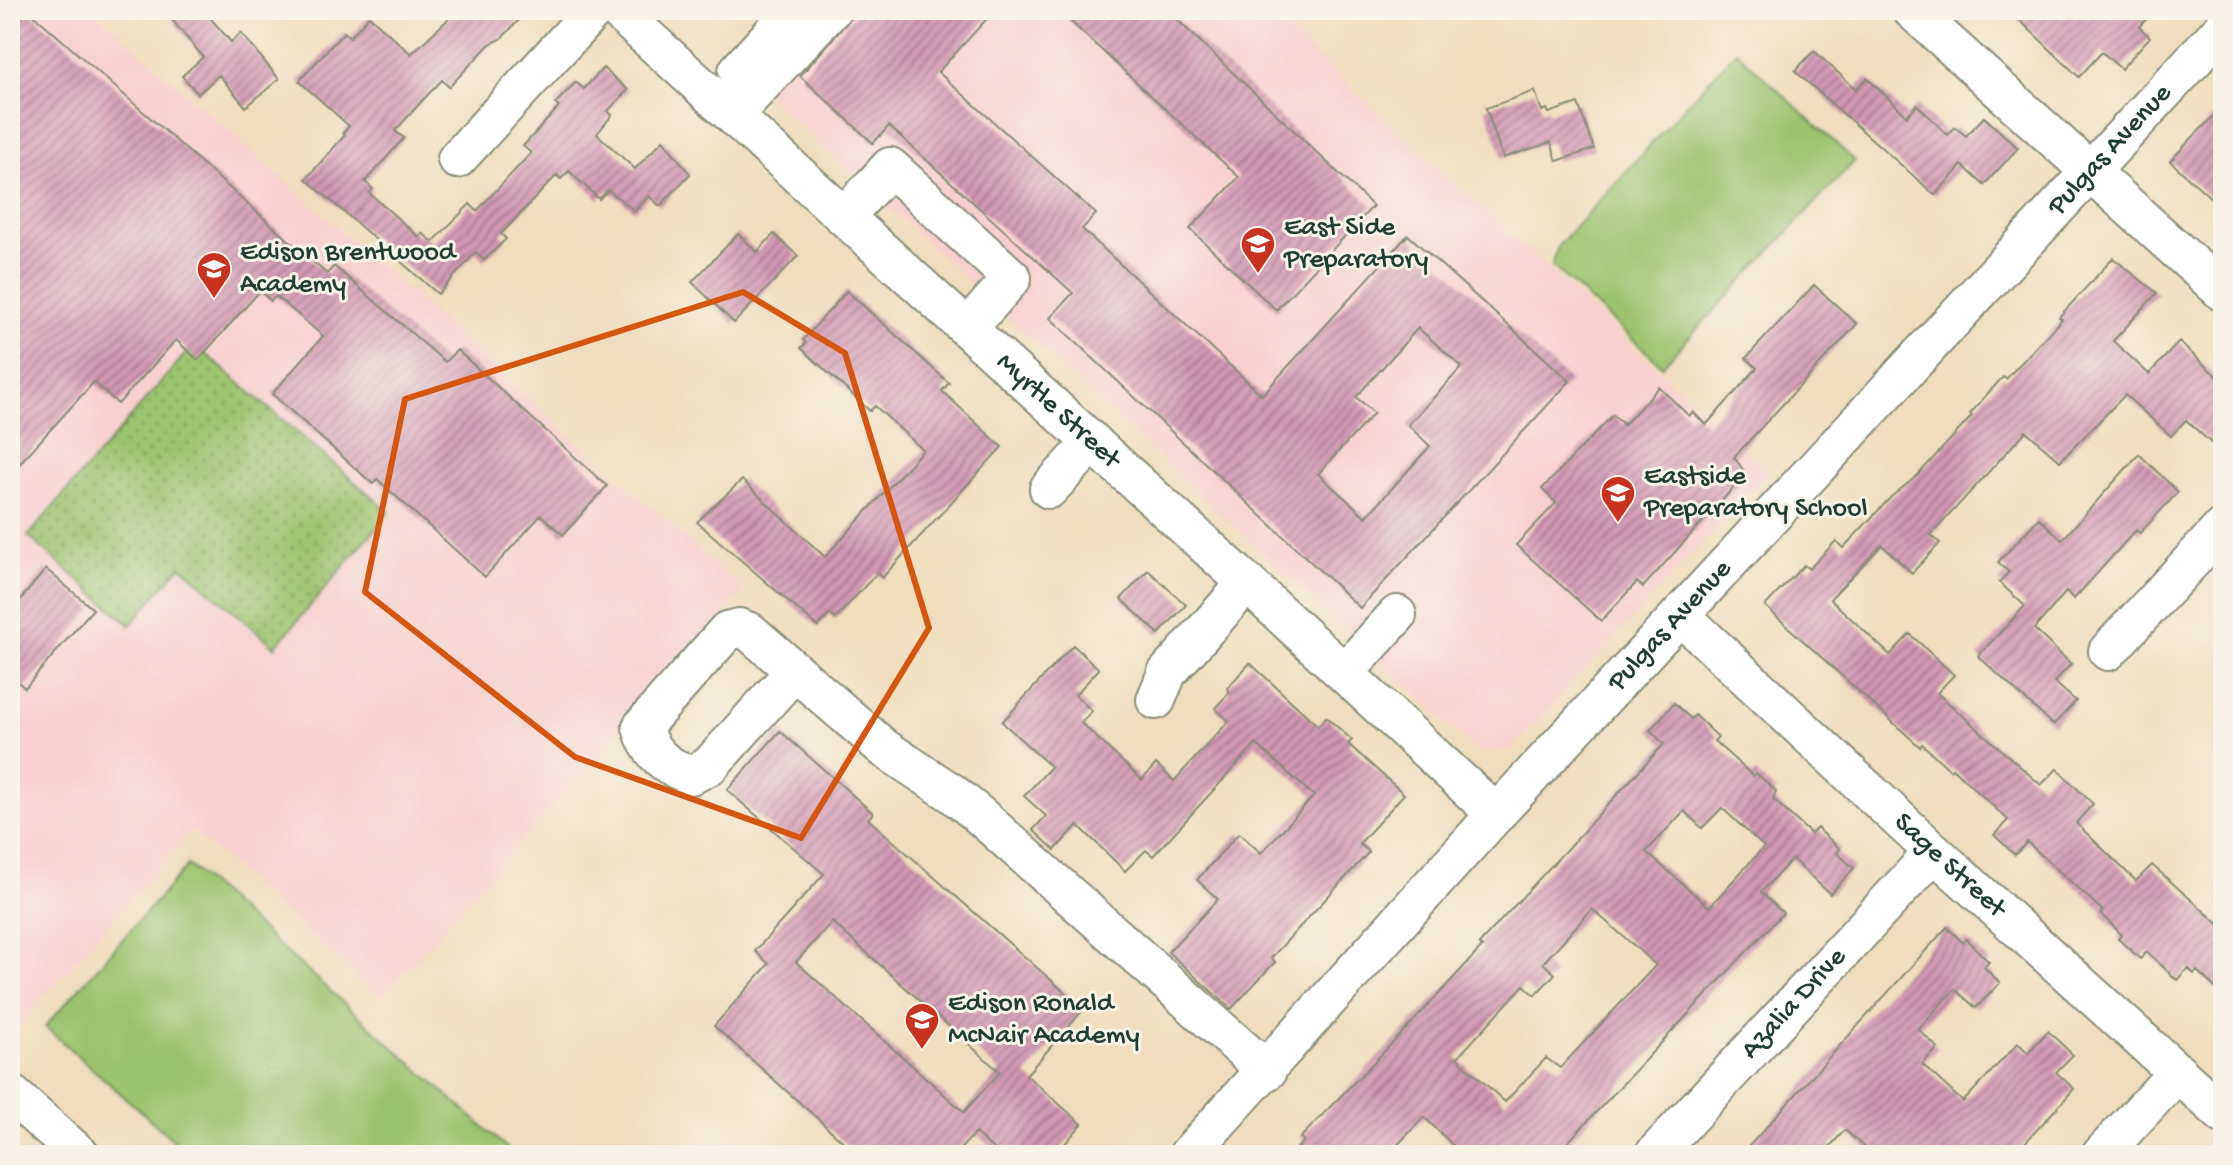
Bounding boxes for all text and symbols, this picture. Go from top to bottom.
street label: Pulgas Avenue [2041,77,2179,223]
place label: East Side Preparatory [1283,212,1428,277]
school or university icon: East Side Preparatory [1239,225,1277,275]
place label: Edison Brentwood Academy [240,237,458,302]
school or university icon: Edison Brentwood Academy [195,250,233,300]
street label: Myrtle Street [989,346,1129,478]
place label: Eastside Preparatory School [1643,461,1868,526]
school or university icon: Eastside Preparatory School [1599,474,1637,524]
street label: Pulgas Avenue [1601,553,1739,699]
street label: Sage Street [1887,806,2014,927]
street label: Azalia Drive [1734,941,1854,1066]
place label: Edison Ronald McNair Academy [948,988,1140,1053]
school or university icon: Edison Ronald McNair Academy [903,1001,941,1051]

